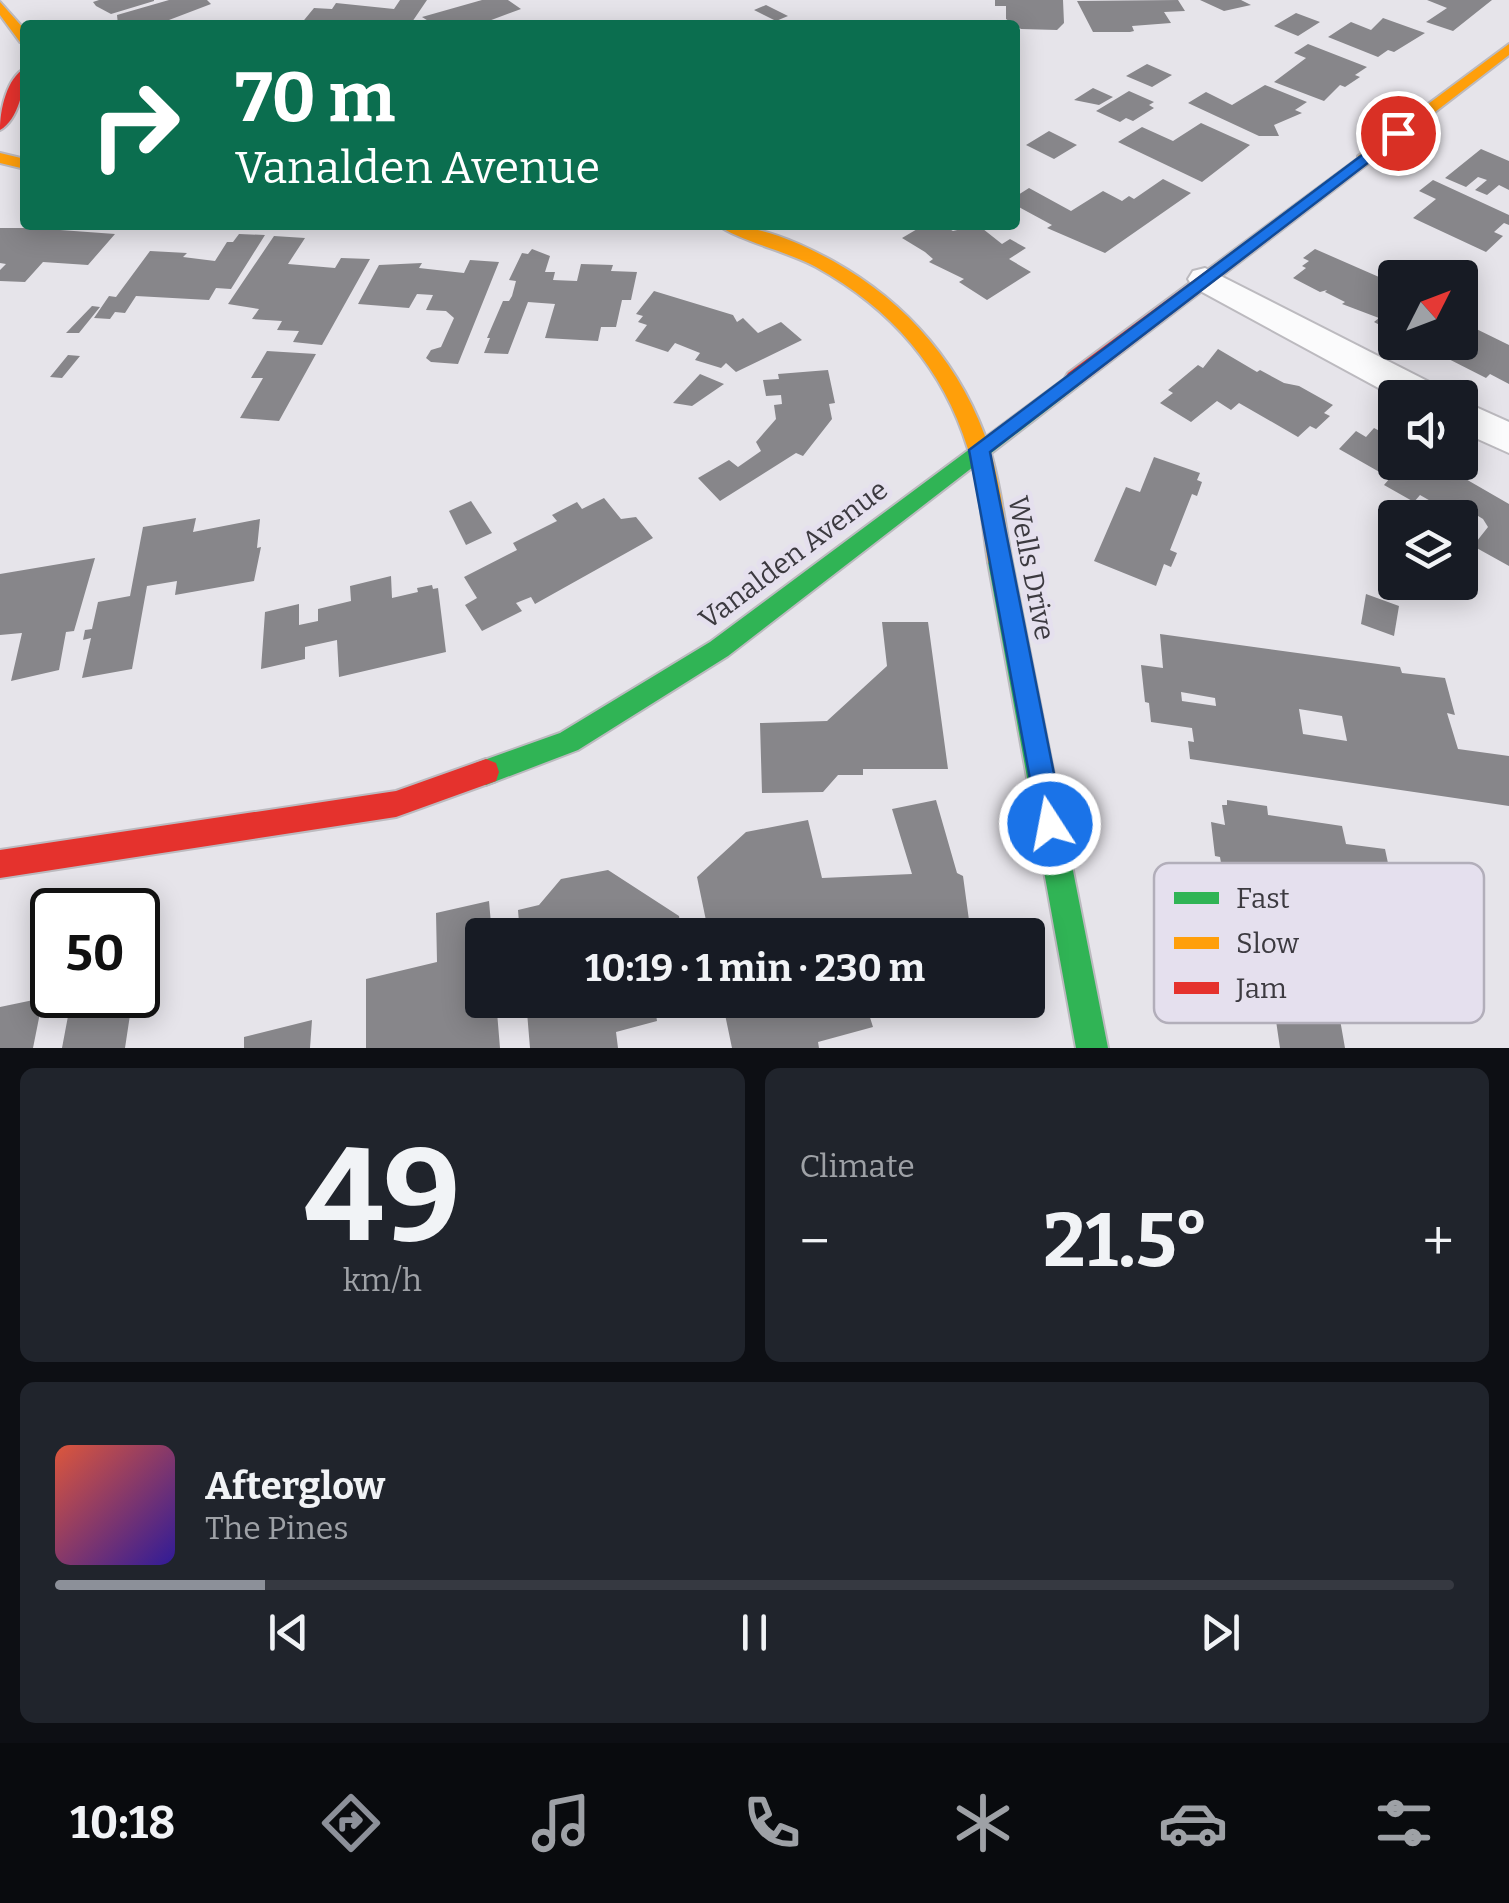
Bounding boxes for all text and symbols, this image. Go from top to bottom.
text: 70 m [235,56,395,140]
icon: right [70,60,200,190]
pin [1356,91,1441,176]
icon: arrive [1371,106,1426,161]
text: Vanalden Avenue [235,141,600,195]
north arrow [1378,260,1478,360]
map controls [1378,260,1478,600]
button: sound [1378,380,1478,480]
street label: Vanalden Avenue [693,473,894,636]
street label: Wells Drive [1001,493,1062,643]
button: layers [1378,500,1478,600]
position arrow [998,772,1102,876]
legend [1154,863,1484,1023]
text: Fast [1236,882,1290,915]
speed limit sign: 50 [30,888,160,1018]
text: Slow [1236,927,1299,960]
text: 10:19 · 1 min · 230 m [585,945,925,991]
text: Jam [1235,972,1287,1005]
text: 49 [304,1118,460,1274]
text: Climate [800,1147,915,1185]
text: 21.5° [1043,1196,1209,1286]
text: − [800,1209,830,1275]
text: + [1423,1209,1454,1275]
text: km/h [343,1261,422,1299]
text: Afterglow [205,1463,385,1509]
text: The Pines [205,1509,349,1547]
icon: previous [261,1605,316,1660]
icon: pause [727,1605,782,1660]
icon: next [1193,1605,1248,1660]
icon: directions [316,1788,386,1858]
icon: music [526,1788,596,1858]
icon: phone [737,1788,807,1858]
icon: climate [948,1788,1018,1858]
icon: car [1158,1788,1228,1858]
icon: filters [1369,1788,1439,1858]
text: 10:18 [70,1796,175,1850]

